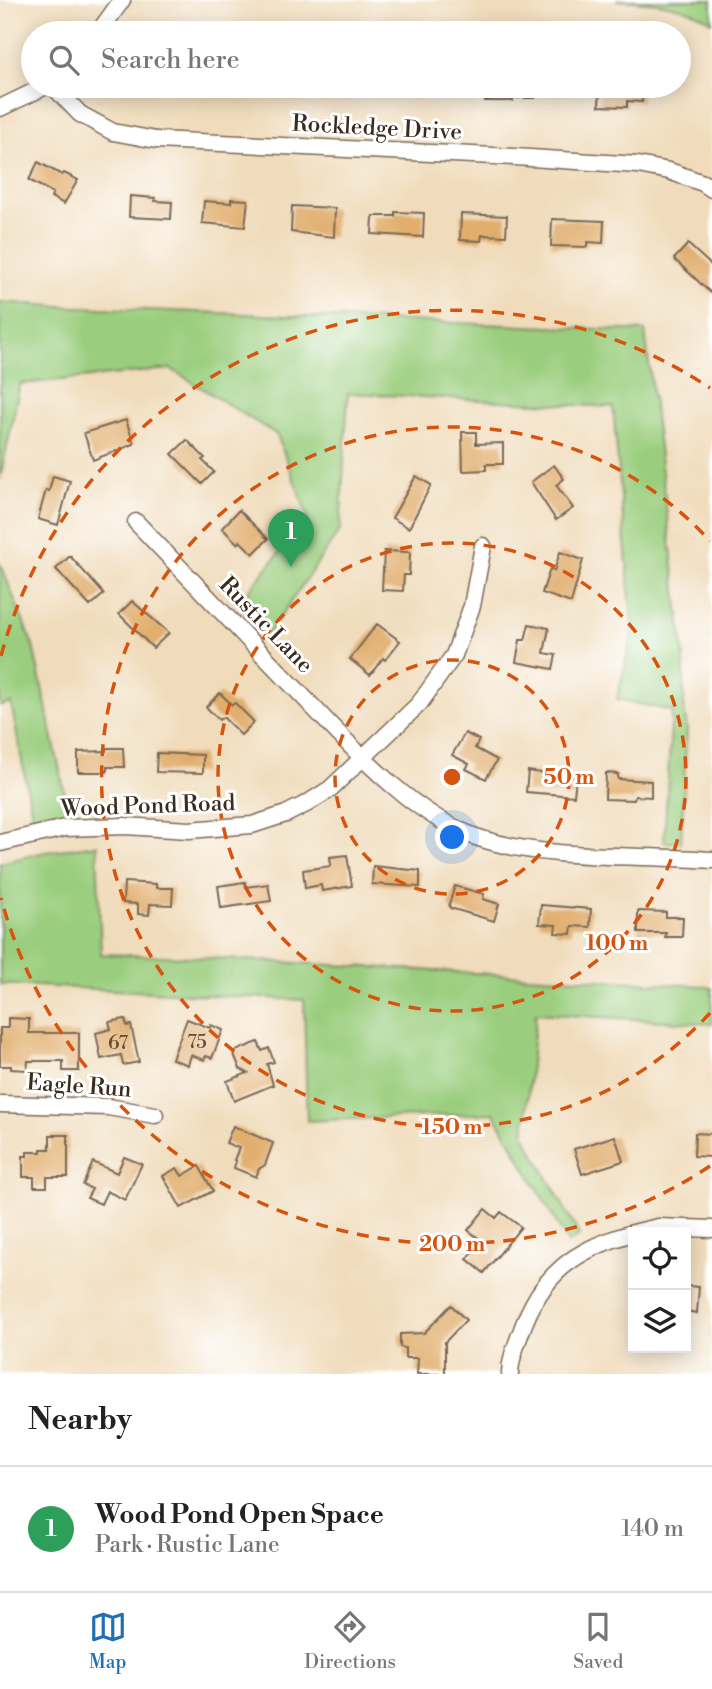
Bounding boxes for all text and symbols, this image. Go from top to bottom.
search box [21,21,691,98]
icon: search [45,41,83,79]
text: Search here [101,44,240,76]
street label: Rockledge Drive [291,110,463,146]
pin: 1 [268,509,314,567]
street label: Rustic Lane [213,571,319,679]
centre of rings [440,765,464,789]
text: 50 m [544,765,594,791]
street label: Wood Pond Road [59,789,236,823]
your location [435,820,469,854]
text: 100 m [586,931,648,957]
house number: 75 [187,1030,207,1054]
house number: 67 [108,1031,128,1055]
street label: Eagle Run [25,1068,133,1104]
text: 150 m [422,1115,482,1141]
map controls [628,1227,691,1353]
button: locate [628,1227,691,1290]
text: 200 m [419,1232,485,1258]
button: layers [628,1290,691,1353]
text: Nearby [28,1401,132,1439]
text: Wood Pond Open Space [95,1499,384,1531]
text: 1 [45,1515,57,1543]
text: 140 m [621,1515,684,1543]
text: Park · Rustic Lane [95,1531,280,1559]
tab: Map [89,1608,127,1674]
tab: Directions [304,1608,396,1674]
tab: Saved [573,1608,623,1674]

